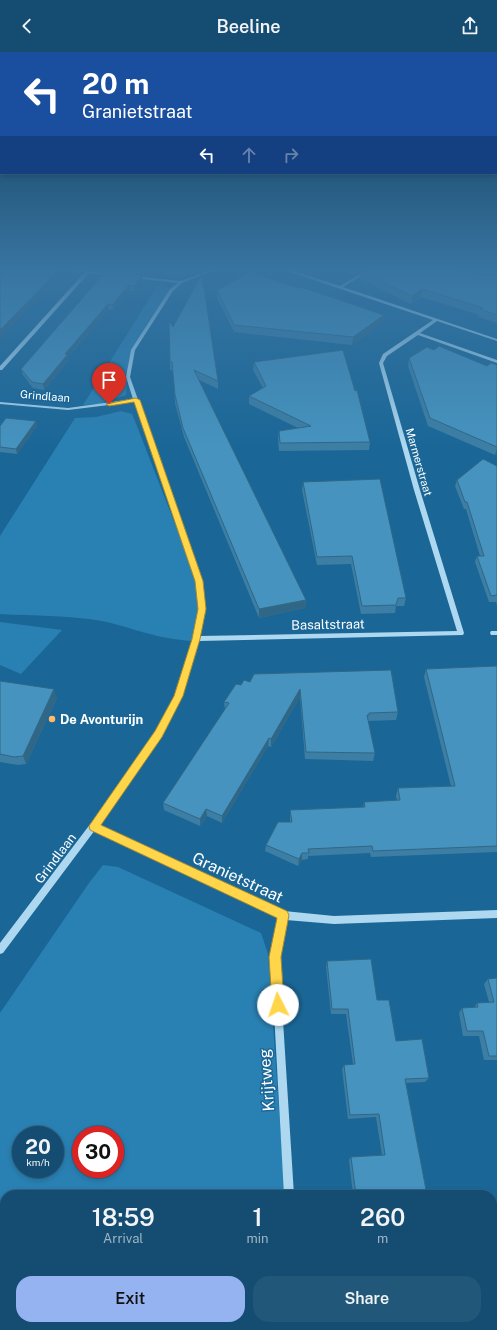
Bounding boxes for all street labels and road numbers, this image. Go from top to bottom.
street label: Grindlaan [20,388,70,404]
street label: Marmerstraat [404,427,434,497]
street label: Basaltstraat [291,616,365,633]
street label: Grindlaan [32,830,79,886]
street label: Granietstraat [189,848,286,907]
street label: Krijtweg [255,1048,278,1112]

